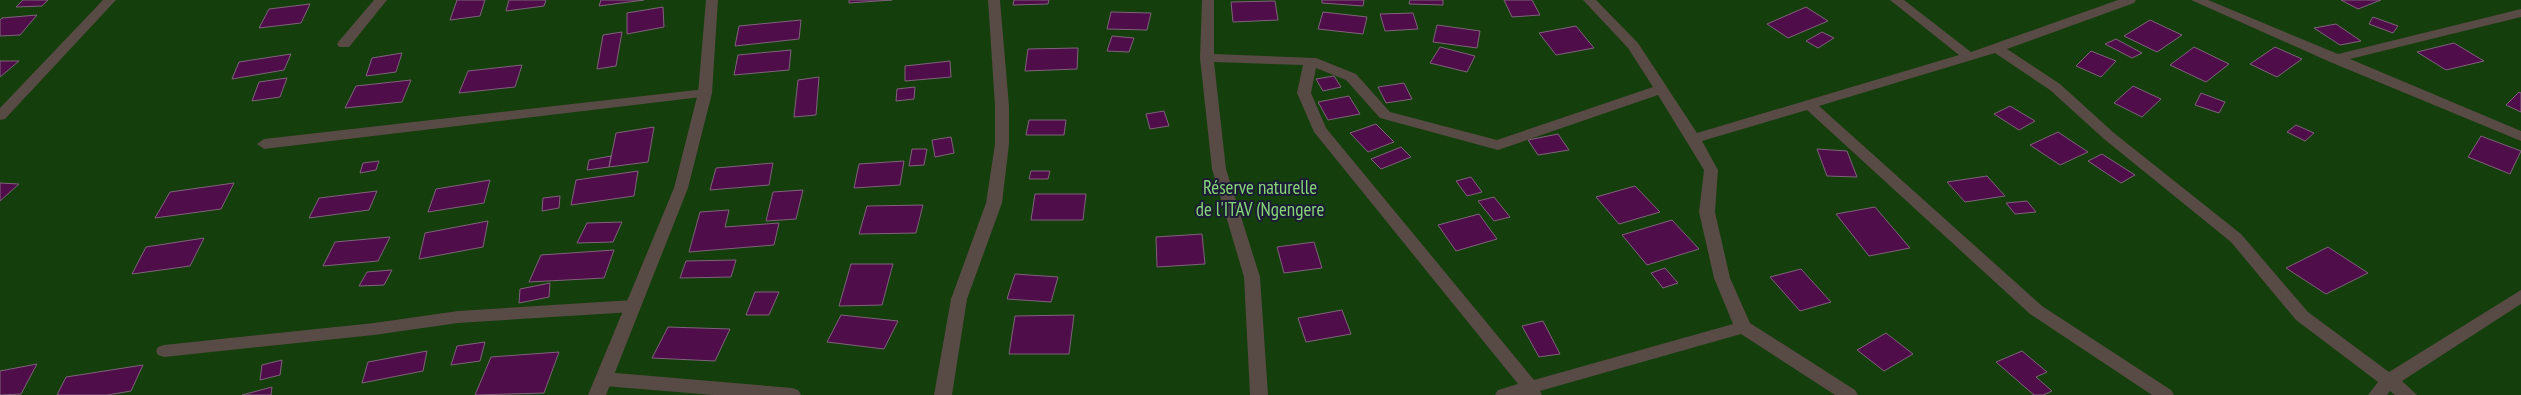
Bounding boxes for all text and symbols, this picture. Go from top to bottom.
park label: Réserve naturelle de l'ITAV (Ngengere [1196,175,1324,221]

